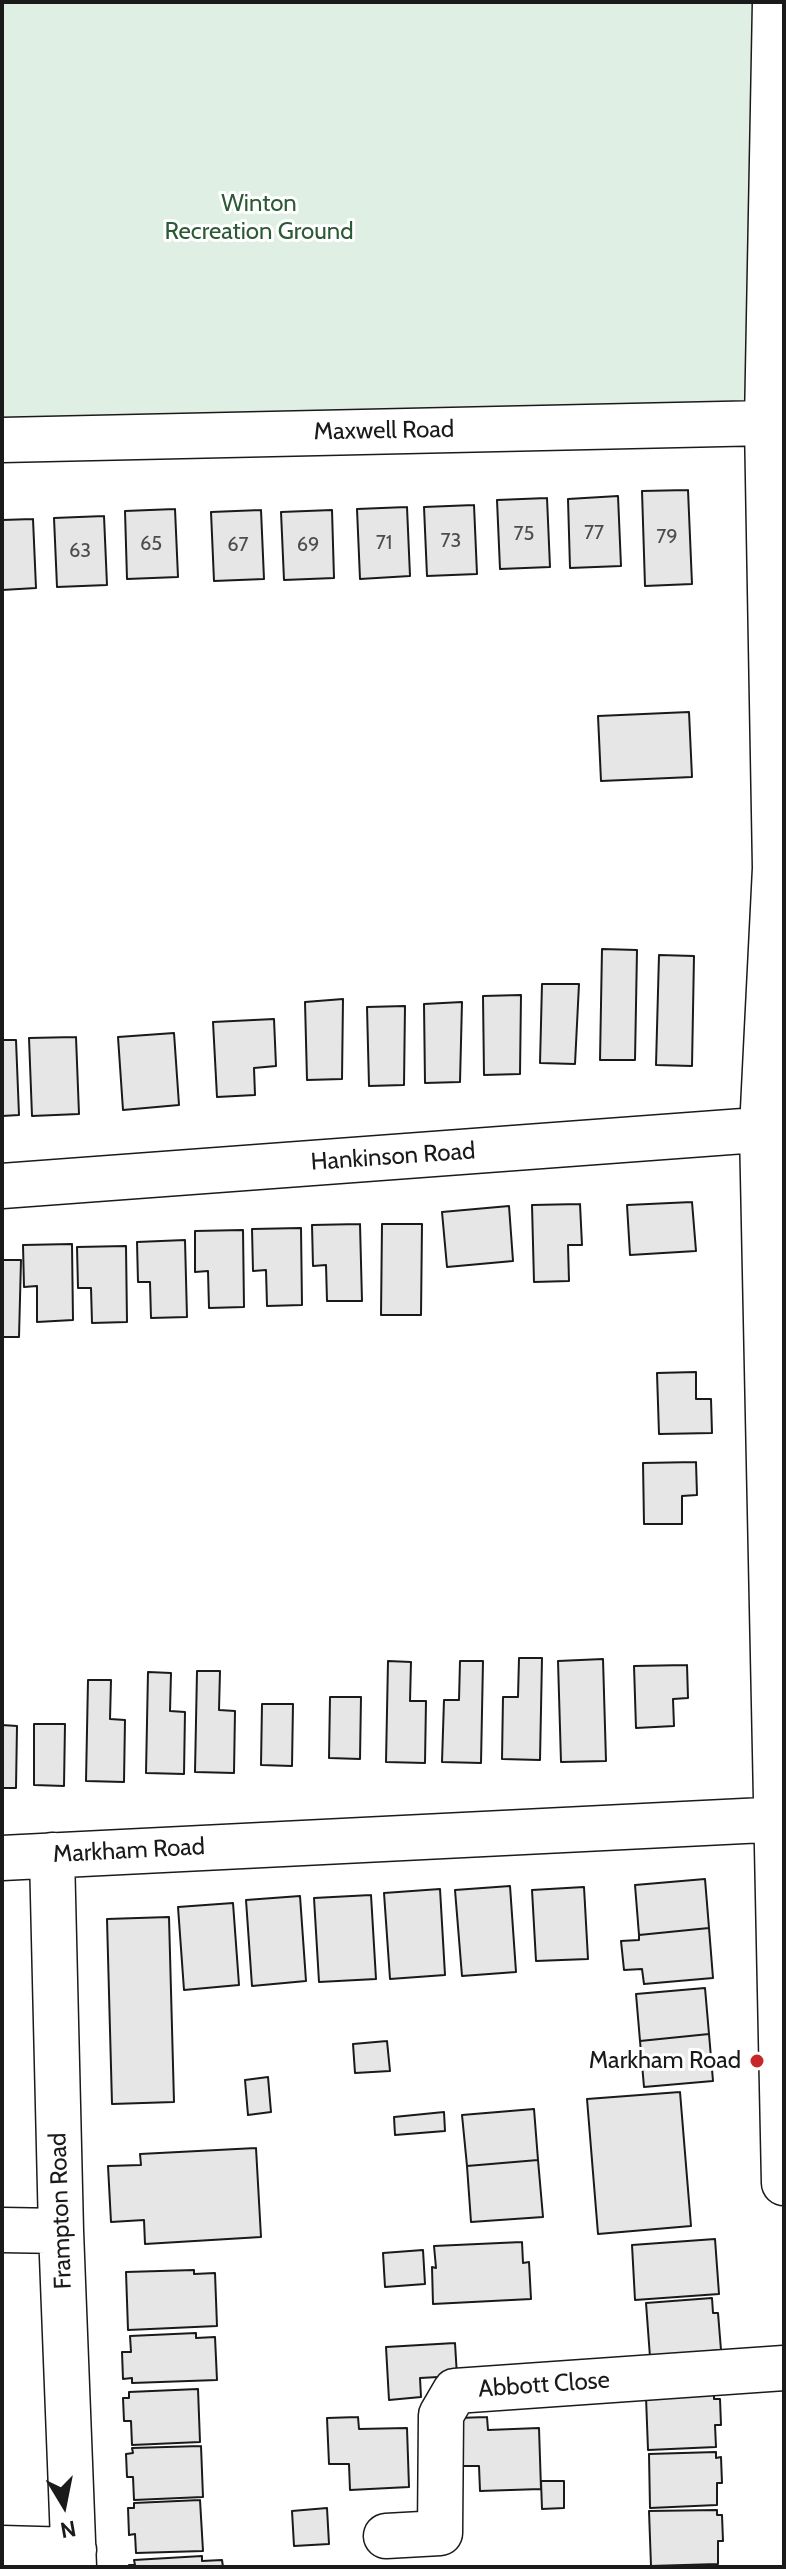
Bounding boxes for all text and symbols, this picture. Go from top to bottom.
park label: Winton Recreation Ground [165,190,353,246]
street label: Maxwell Road [313,415,455,447]
house number: 77 [584,521,604,545]
house number: 75 [514,522,534,546]
house number: 79 [656,525,678,549]
house number: 73 [441,529,461,553]
house number: 71 [376,531,392,555]
house number: 65 [140,532,162,556]
house number: 67 [227,533,249,557]
house number: 69 [297,533,319,557]
house number: 63 [69,539,91,563]
street label: Hankinson Road [310,1137,476,1177]
street label: Markham Road [52,1833,206,1869]
place label: Markham Road [589,2047,741,2075]
marker: Markham Road [748,2052,766,2070]
street label: Frampton Road [44,2132,78,2290]
street label: Abbott Close [477,2366,611,2404]
north arrow [24,2465,104,2545]
text: N [58,2514,78,2544]

